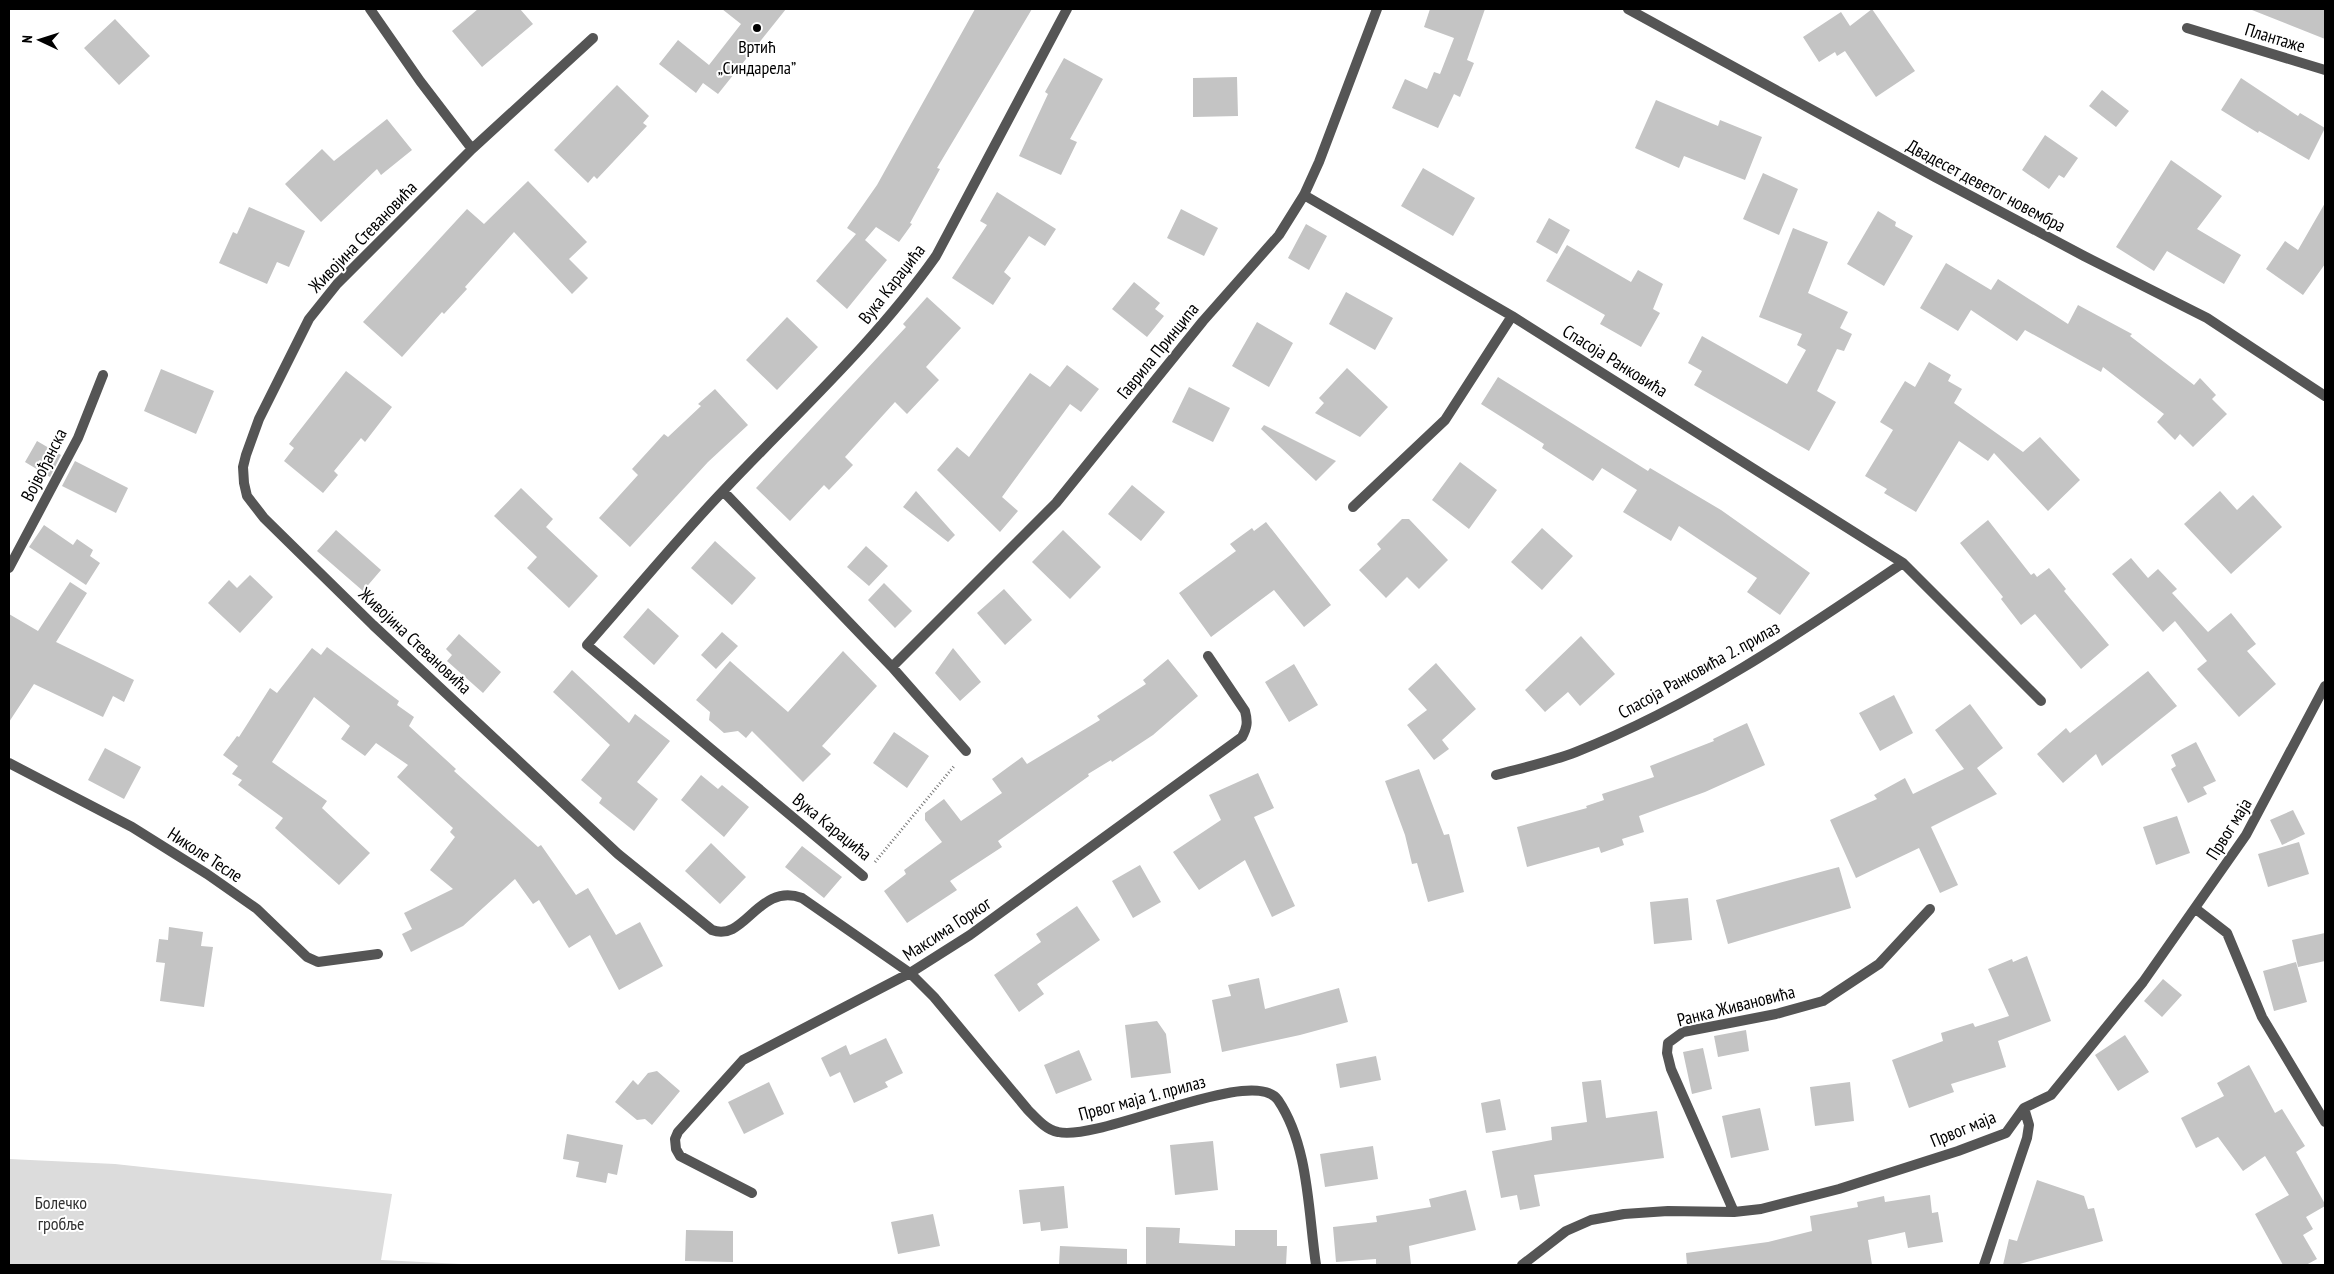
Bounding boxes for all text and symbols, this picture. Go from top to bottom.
north arrow [15,15,65,65]
street label: Плантаже [2242,17,2308,58]
marker: Вртић „Синдарела” [751,22,763,34]
text: N [18,35,36,43]
place label: Вртић „Синдарела” [718,35,796,79]
street label: Двадесет деветог новембра [1903,134,2070,237]
street label: Живојина Стевановића [303,176,422,298]
street label: Вука Караџића [853,239,930,328]
street label: Гаврила Принципа [1112,298,1203,403]
street label: Спасоја Ранковића [1558,319,1672,402]
street label: Војвођанска [15,424,72,505]
street label: Живојина Стевановића [353,582,477,699]
street label: Спасоја Ранковића 2. прилаз [1614,615,1784,724]
street label: Вука Караџића [788,788,877,865]
street label: Првог маја [2201,794,2257,864]
street label: Николе Тесле [163,822,247,887]
street label: Максима Горког [898,891,996,966]
street label: Ранка Живановића [1675,980,1797,1031]
street label: Првог маја 1. прилаз [1076,1069,1208,1126]
street label: Првог маја [1927,1105,1999,1152]
park label: Болечко гробље [35,1191,87,1235]

